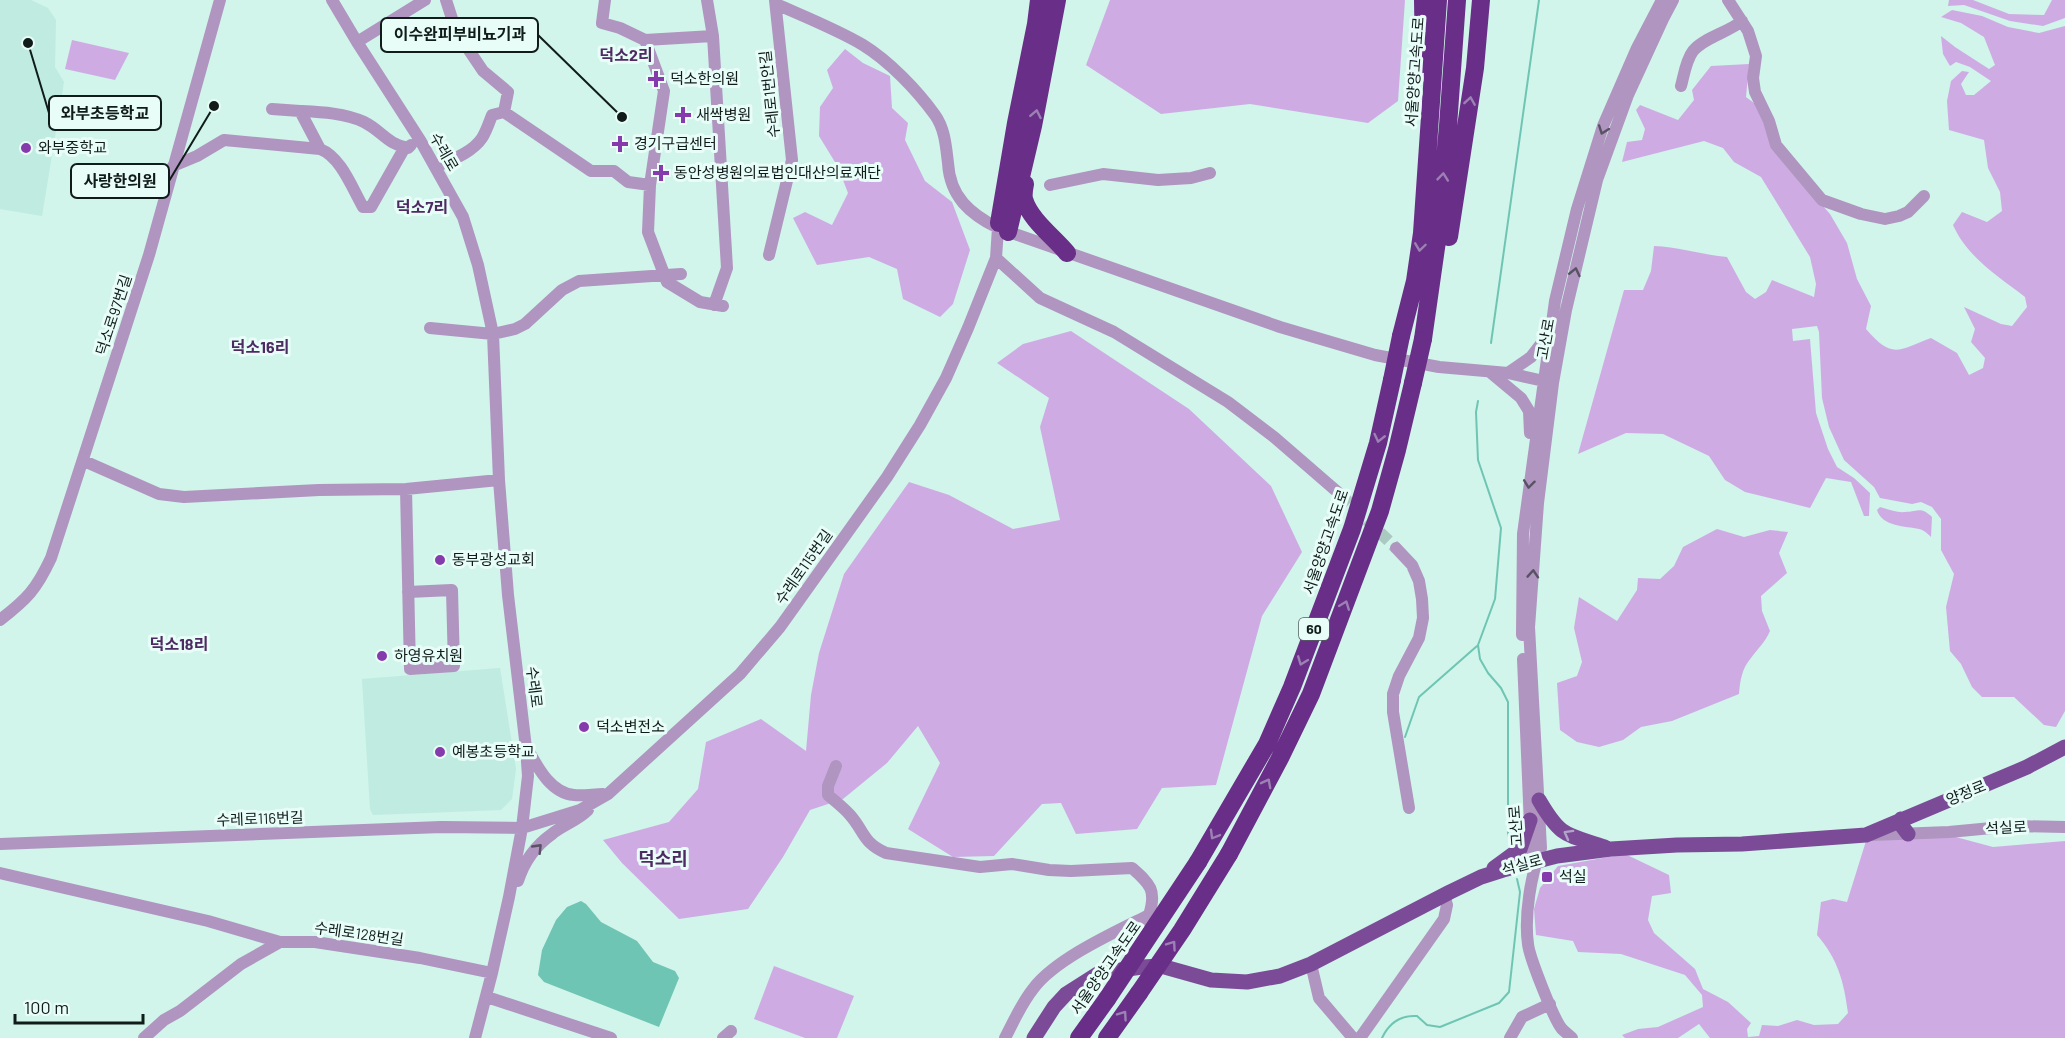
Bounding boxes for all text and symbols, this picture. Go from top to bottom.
street label: 서울양양고속도로 [1401,16,1427,128]
callout: 이수완피부비뇨기과 [381,18,538,52]
text: 이수완피부비뇨기과 [394,24,526,43]
district label: 덕소2리 [599,45,653,64]
street label: 수레로1번안길 [755,49,783,139]
place label: 덕소한의원 [670,69,739,87]
marker: 덕소한의원 [647,70,665,88]
callout: 와부초등학교 [49,96,161,130]
one-way arrow [1463,96,1475,106]
text: 와부초등학교 [61,103,149,122]
place label: 새싹병원 [696,105,751,123]
marker: 새싹병원 [674,106,692,124]
one-way arrow [1029,109,1042,119]
one-way arrow [1597,124,1610,134]
street label: 수레로 [427,129,463,174]
place label: 경기구급센터 [634,134,717,152]
marker: 경기구급센터 [611,135,629,153]
place label: 와부중학교 [38,138,107,156]
marker: 와부중학교 [19,141,33,155]
place label: 동안성병원의료법인대산의료재단 [674,163,881,181]
callout: 사랑한의원 [71,164,169,198]
marker: 동안성병원의료법인대산의료재단 [652,164,670,182]
text: 사랑한의원 [83,171,157,190]
one-way arrow [1436,172,1449,181]
district label: 덕소7리 [396,197,448,216]
one-way arrow [1414,242,1426,251]
one-way arrow [1568,268,1581,278]
street label: 덕소로97번길 [92,272,135,357]
street label: 고산로 [1533,317,1557,361]
district label: 덕소16리 [231,337,289,356]
one-way arrow [1374,432,1387,442]
one-way arrow [1523,479,1536,489]
street label: 서울양양고속도로 [1299,487,1352,597]
street label: 수레로115번길 [771,526,836,607]
place label: 동부광성교회 [452,550,535,568]
marker: 동부광성교회 [433,553,447,567]
one-way arrow [1526,569,1539,578]
one-way arrow [1337,600,1350,611]
road number: 60 [1299,618,1329,640]
district label: 덕소18리 [150,634,208,653]
place label: 하영유치원 [394,646,463,664]
marker: 하영유치원 [375,649,389,663]
one-way arrow [1296,656,1309,666]
street label: 수레로 [524,665,546,709]
place label: 덕소변전소 [596,717,665,735]
marker: 덕소변전소 [577,720,591,734]
place label: 예봉초등학교 [452,742,535,760]
marker: 예봉초등학교 [433,745,447,759]
street label: 양정로 [1943,776,1988,808]
one-way arrow [1260,779,1271,790]
street label: 고산로 [1505,805,1525,847]
street label: 수레로116번길 [216,807,304,829]
street label: 석실로 [1985,817,2027,837]
one-way arrow [1210,829,1221,839]
one-way arrow [1564,830,1574,841]
one-way arrow [531,844,542,854]
district label: 덕소리 [638,847,688,869]
street label: 석실로 [1499,850,1544,878]
place label: 석실 [1559,867,1587,885]
marker: 석실 [1540,870,1554,884]
street label: 서울양양고속도로 [1066,917,1144,1018]
street label: 수레로128번길 [313,918,405,948]
one-way arrow [1165,940,1176,951]
scale bar [15,987,142,1025]
text: 100 m [24,996,69,1018]
one-way arrow [1116,1011,1127,1022]

